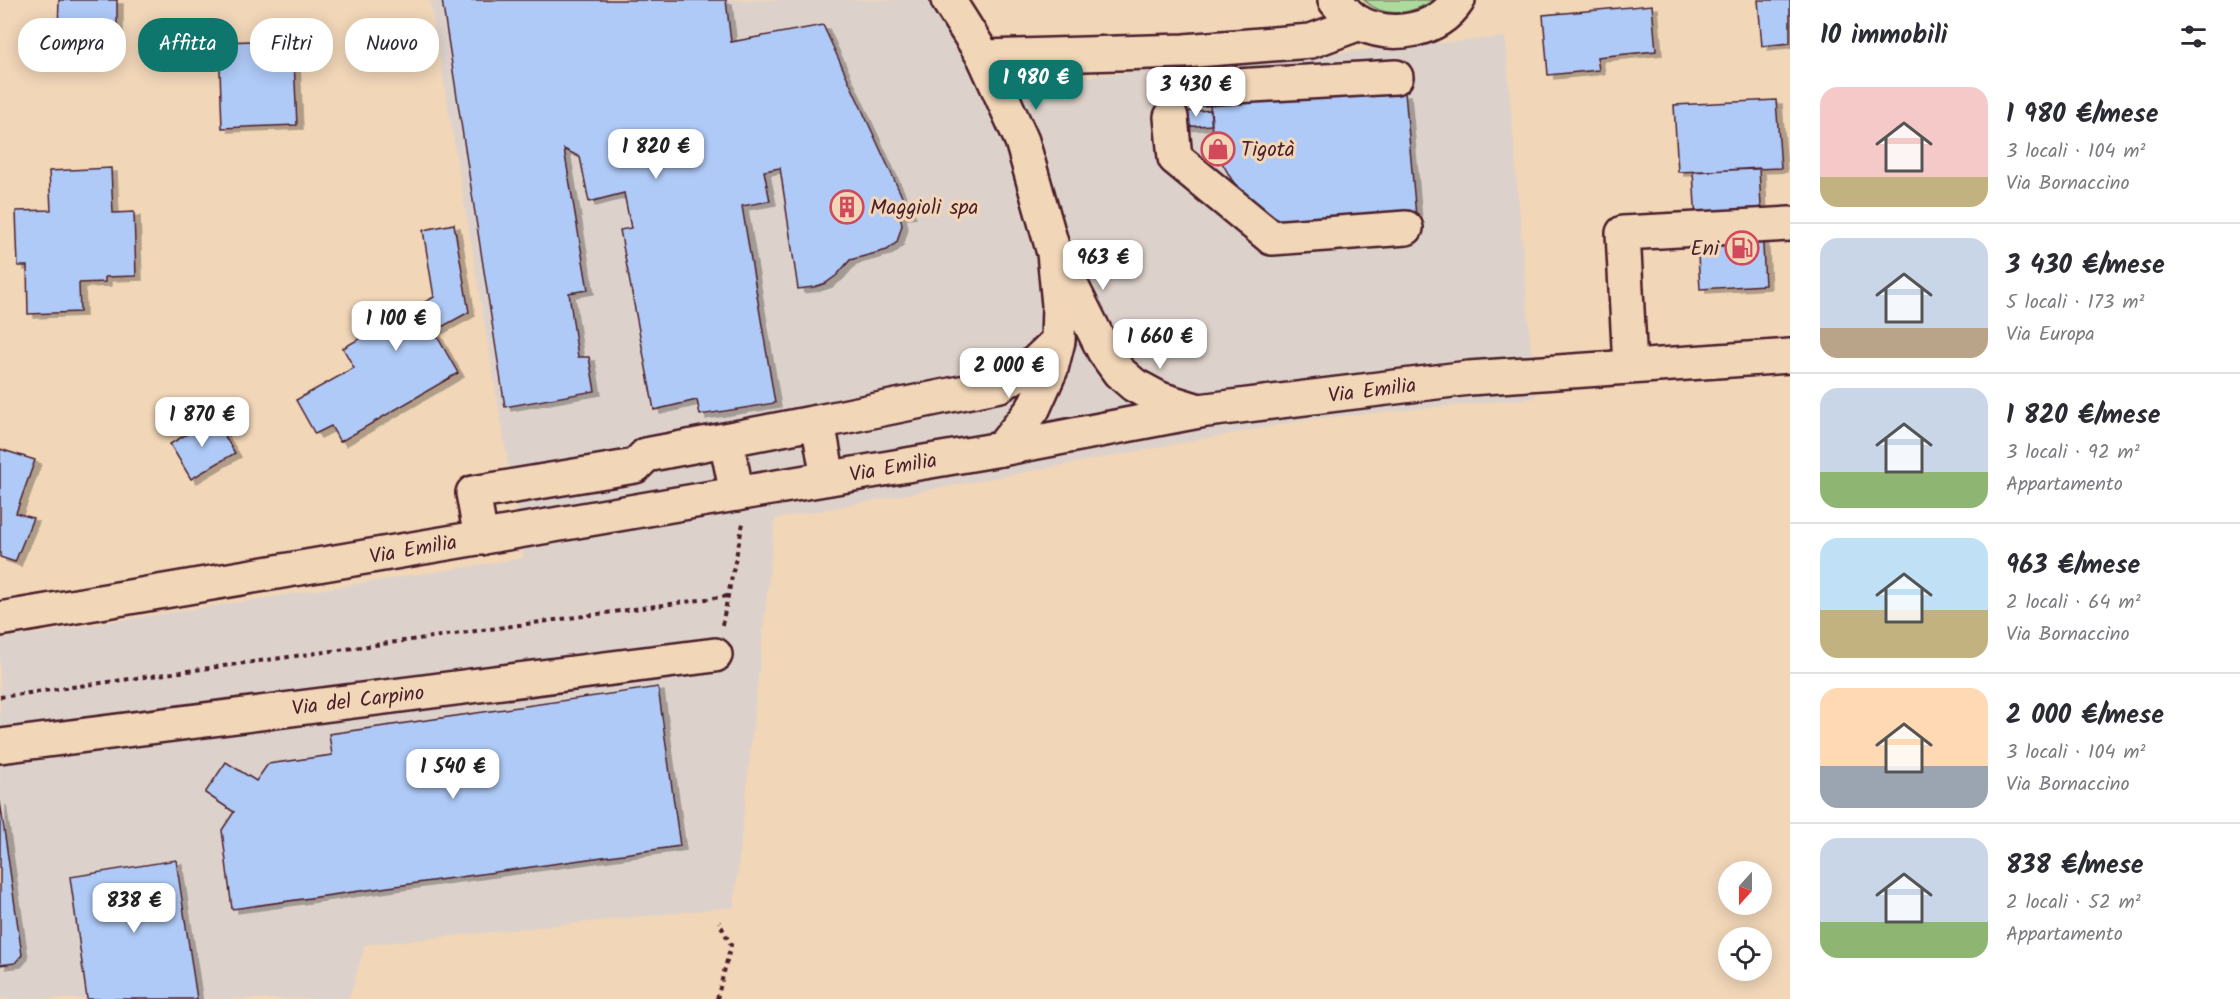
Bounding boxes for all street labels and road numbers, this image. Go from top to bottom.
street label: Via Emilia [1326,370,1418,413]
street label: Via Emilia [847,445,940,492]
street label: Via Emilia [367,527,460,574]
street label: Via del Carpino [290,677,426,726]

